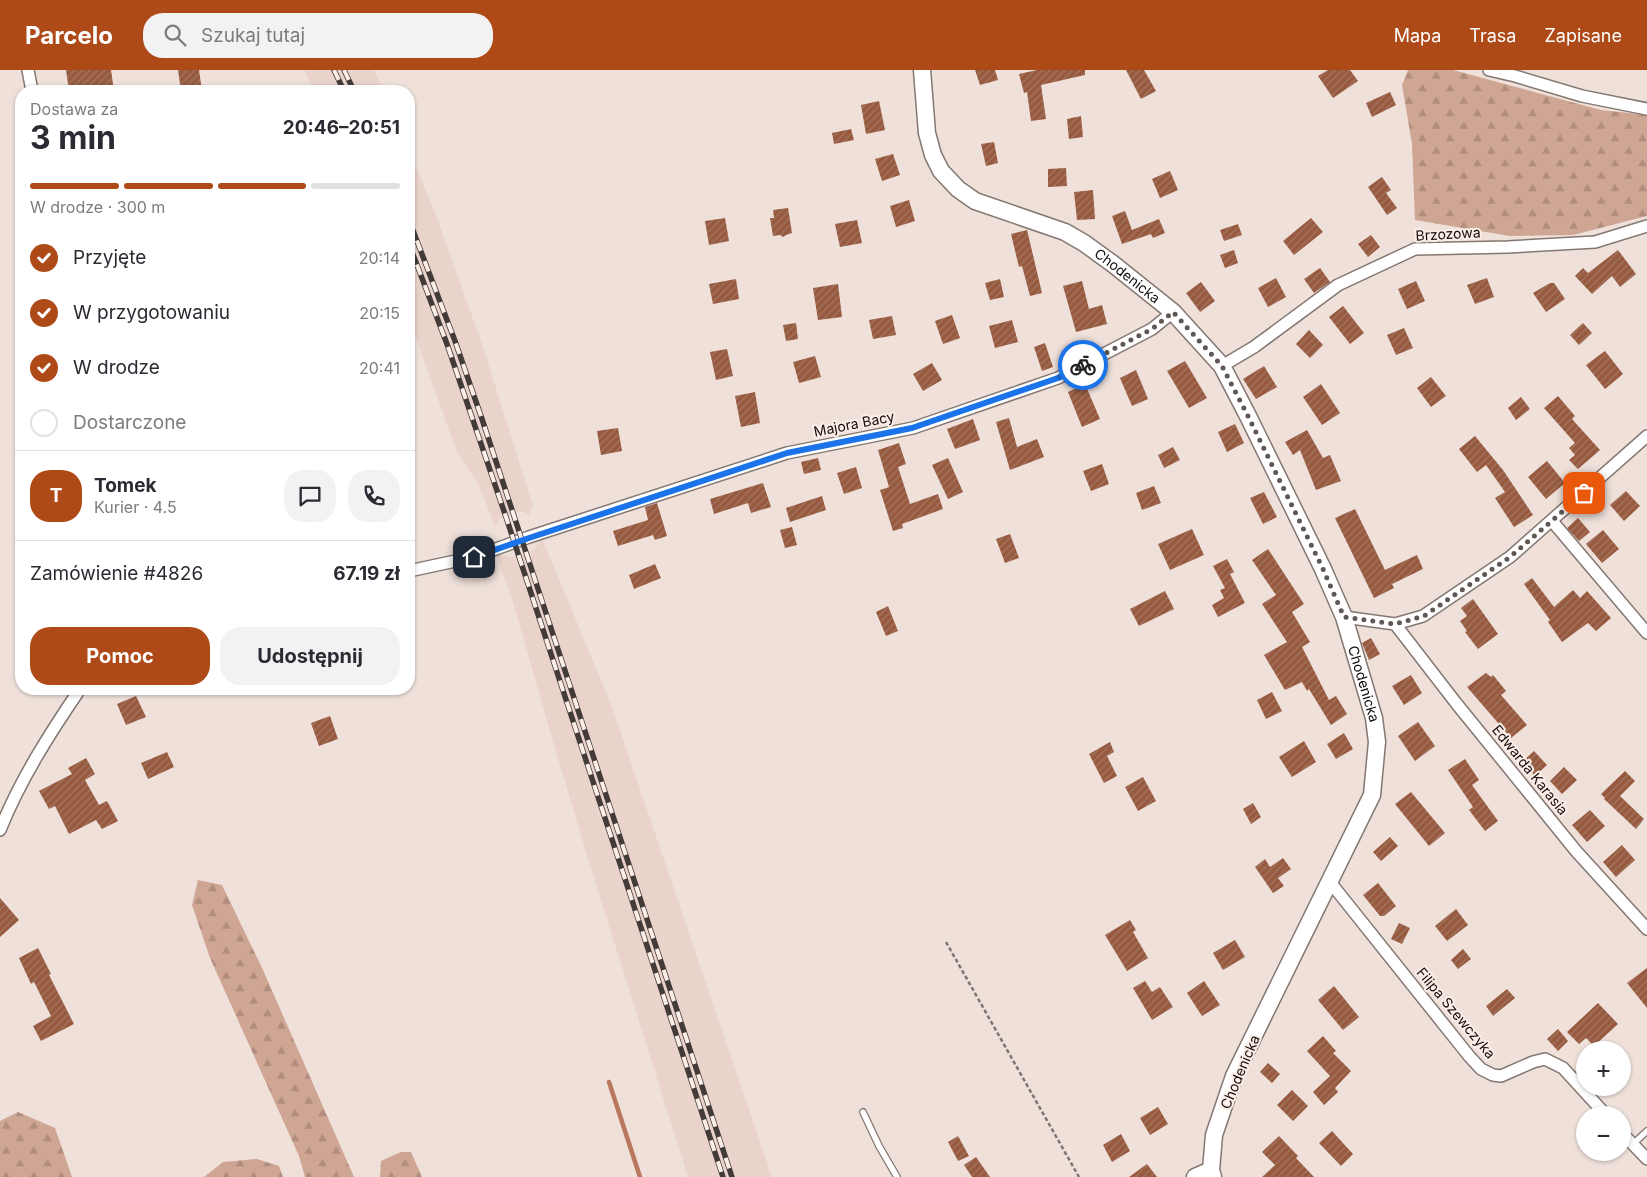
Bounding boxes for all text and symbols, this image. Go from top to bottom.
search box [143,13,493,58]
text: Parcelo [25,21,113,50]
icon: search [161,21,189,49]
text: Szukaj tutaj [201,24,305,47]
text: Mapa [1394,25,1441,46]
text: Trasa [1469,25,1516,46]
text: Zapisane [1544,25,1622,46]
text: Dostawa za [30,99,118,119]
text: 20:46–20:51 [283,116,400,139]
text: 3 min [30,118,116,157]
text: W drodze · 300 m [30,197,165,217]
street label: Brzozowa [1415,223,1481,244]
icon: check [30,244,58,272]
street label: Chodenicka [1091,244,1164,307]
text: Przyjęte [73,246,146,269]
text: 20:14 [359,248,400,268]
icon: check [30,299,58,327]
text: W przygotowaniu [73,301,230,324]
text: 20:15 [359,303,400,323]
courier [1058,340,1108,390]
icon: bike [1069,351,1097,379]
icon: check [30,354,58,382]
text: W drodze [73,356,160,379]
text: 20:41 [359,358,400,378]
street label: Majora Bacy [812,407,896,440]
text: Dostarczone [73,411,186,434]
button: chat [284,470,336,522]
button: phone [348,470,400,522]
pin [1563,472,1605,514]
text: Tomek [94,474,157,497]
icon: bag [1570,479,1598,507]
text: T [50,484,62,507]
text: Kurier · 4.5 [94,497,177,517]
pin [453,536,495,578]
icon: home [460,543,488,571]
text: Zamówienie #4826 [30,562,203,585]
text: 67.19 zł [333,562,400,585]
button: Pomoc [30,627,210,685]
button: Udostępnij [220,627,400,685]
street label: Chodenicka [1345,643,1384,724]
street label: Edwarda Karasia [1489,721,1572,818]
street label: Filipa Szewczyka [1413,964,1499,1062]
street label: Chodenicka [1216,1032,1263,1111]
map controls [1576,1041,1631,1161]
button: + [1576,1041,1631,1096]
button: − [1576,1106,1631,1161]

